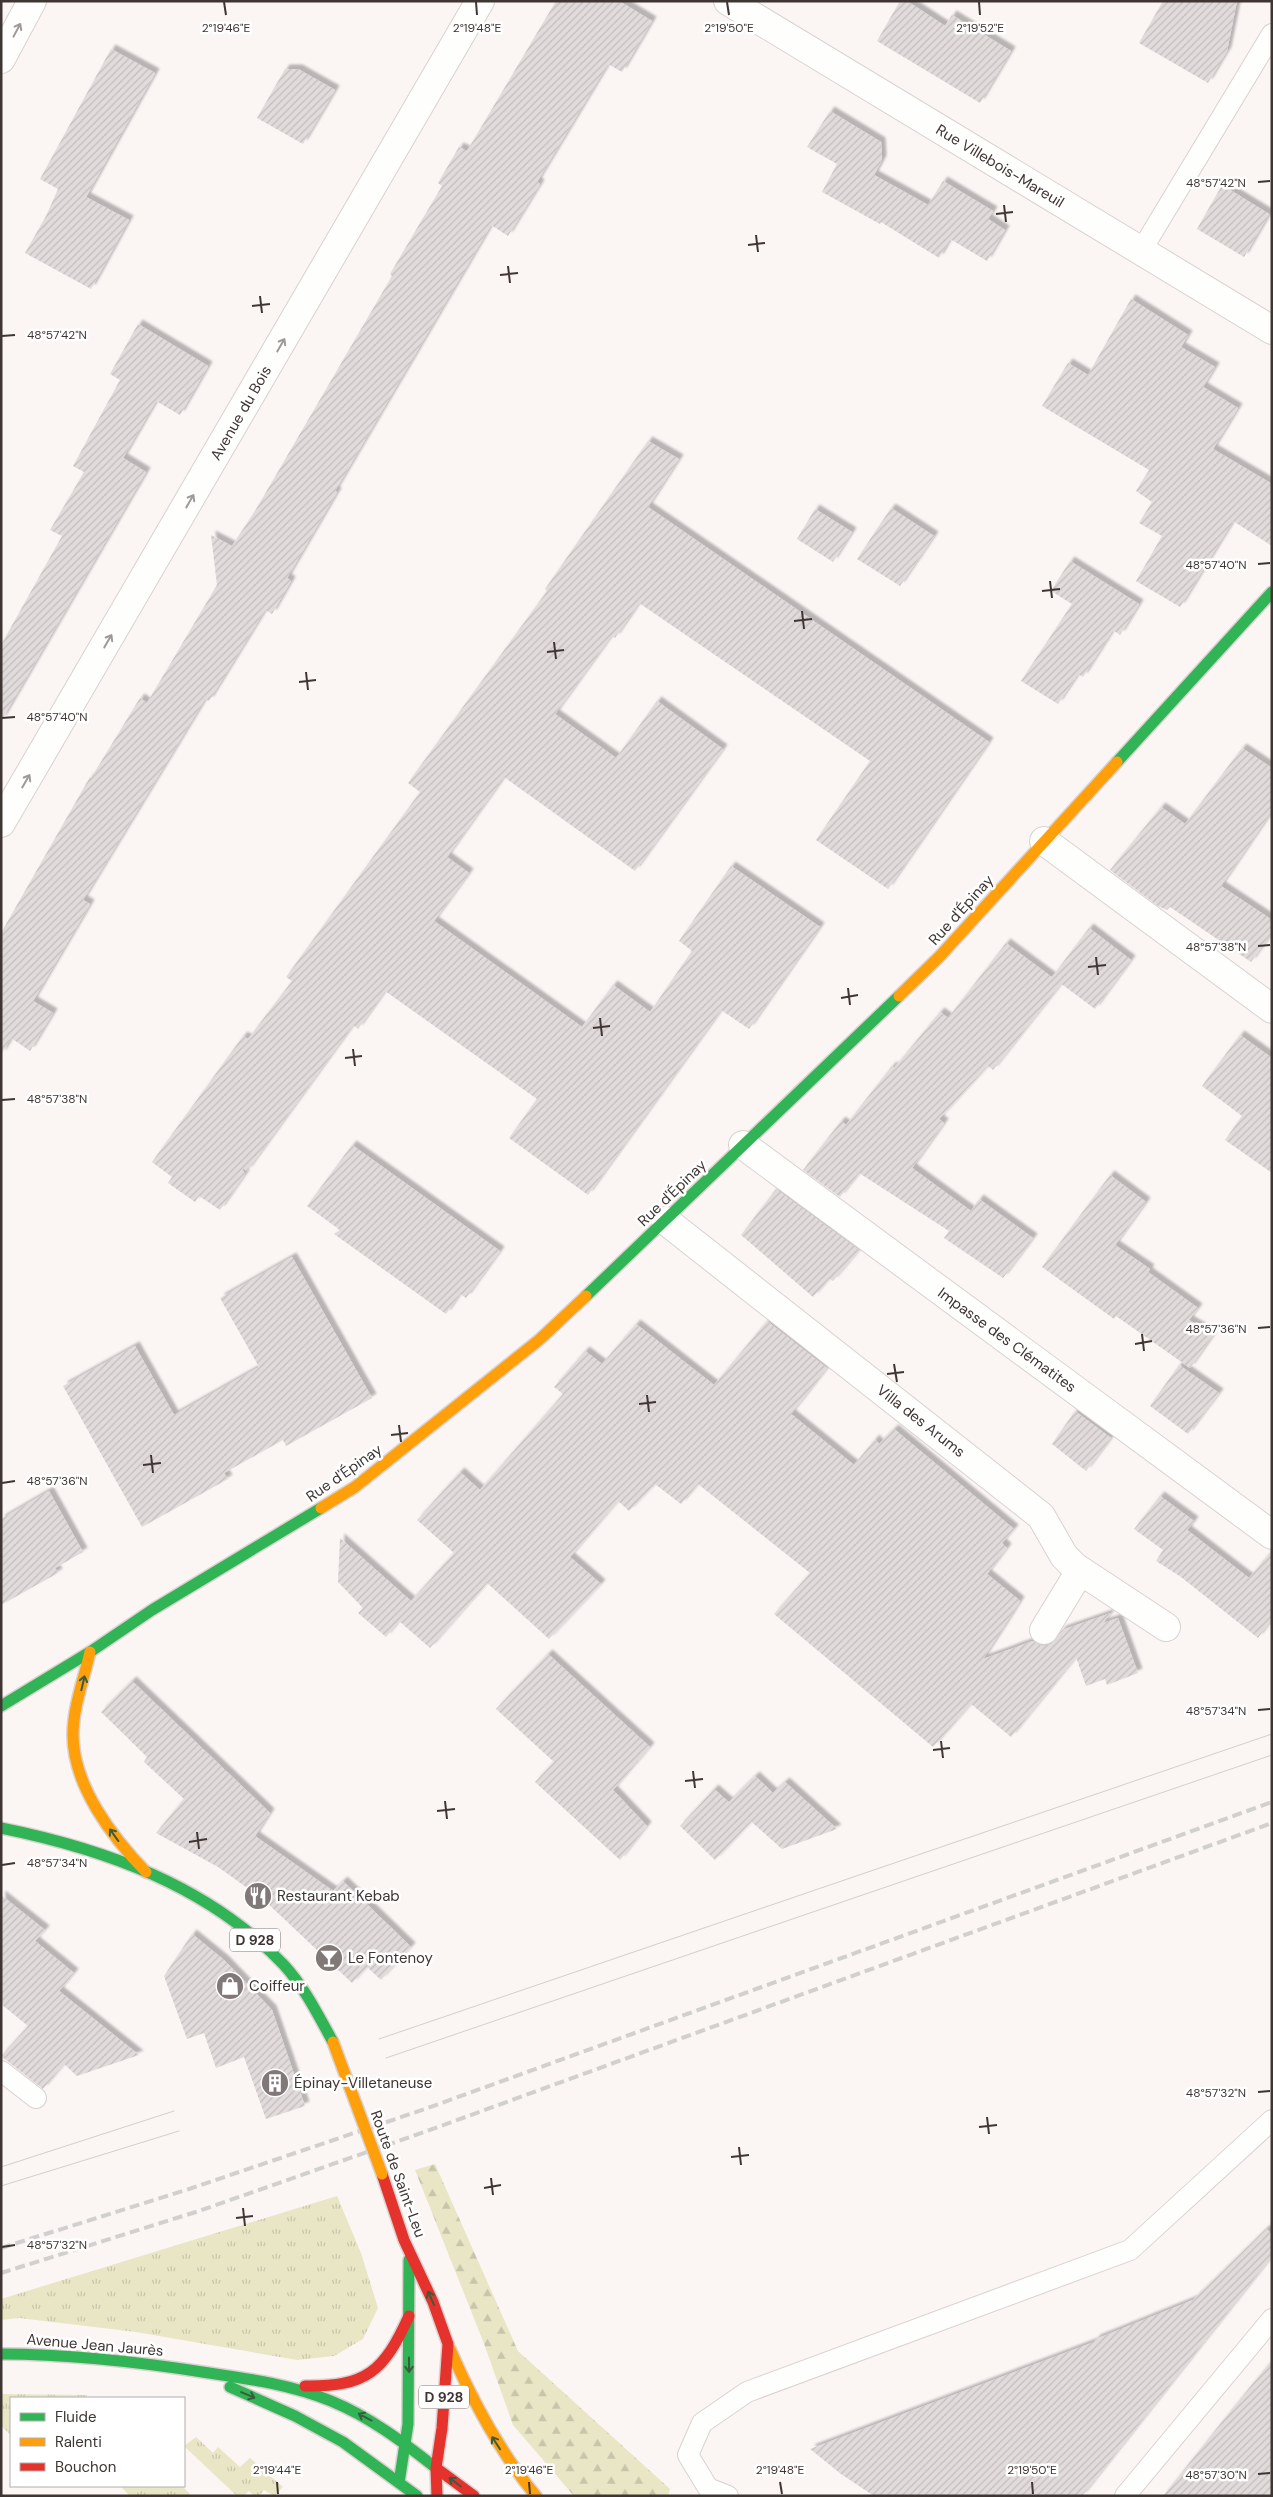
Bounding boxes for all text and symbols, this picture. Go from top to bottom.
text: 2°19'46"E [202,20,251,36]
text: 2°19'48"E [453,20,501,36]
text: 2°19'50"E [704,20,754,36]
text: 2°19'52"E [956,20,1004,36]
one-way arrow [13,23,22,38]
street label: Rue Villebois-Mareuil [932,120,1068,212]
text: 48°57'42"N [1186,175,1246,191]
text: 48°57'42"N [27,327,87,343]
one-way arrow [276,339,286,353]
street label: Avenue du Bois [206,362,276,464]
one-way arrow [185,494,195,508]
text: 48°57'40"N [1185,557,1247,573]
one-way arrow [103,635,113,649]
text: 48°57'40"N [26,709,88,725]
one-way arrow [21,775,31,789]
street label: Rue d'Épinay [924,870,998,949]
text: 48°57'38"N [1186,939,1246,955]
text: 48°57'38"N [27,1091,87,1107]
street label: Rue d'Épinay [633,1155,711,1231]
street label: Impasse des Clématites [934,1283,1080,1397]
text: 48°57'36"N [1186,1321,1246,1337]
street label: Villa des Arums [873,1380,969,1462]
street label: Rue d'Épinay [302,1439,386,1506]
text: 48°57'36"N [27,1473,87,1489]
one-way arrow [78,1676,88,1692]
text: 48°57'34"N [1186,1703,1246,1719]
one-way arrow [109,1828,119,1842]
text: 48°57'34"N [27,1855,87,1871]
restaurant icon: Restaurant Kebab [243,1881,273,1911]
place label: Restaurant Kebab [277,1886,400,1906]
road number: D 928 [230,1928,280,1952]
bar icon: Le Fontenoy [314,1943,344,1973]
place label: Le Fontenoy [348,1948,433,1968]
shop icon: Coiffeur [215,1971,245,2001]
place label: Coiffeur [249,1976,305,1996]
building icon: Épinay-Villetaneuse [260,2068,290,2098]
place label: Épinay-Villetaneuse [294,2073,432,2093]
text: 48°57'32"N [1186,2085,1246,2101]
street label: Route de Saint-Leu [366,2108,430,2240]
text: 48°57'32"N [27,2237,87,2253]
one-way arrow [425,2291,435,2306]
street label: Avenue Jean Jaurès [26,2329,164,2361]
one-way arrow [404,2356,414,2373]
road number: D 928 [419,2386,469,2408]
one-way arrow [240,2390,255,2400]
legend [10,2397,185,2487]
text: Fluide [55,2407,97,2427]
one-way arrow [358,2412,373,2422]
text: Ralenti [55,2432,102,2452]
one-way arrow [490,2437,500,2451]
text: Bouchon [55,2457,116,2477]
text: 2°19'44"E [253,2462,301,2478]
text: 2°19'46"E [505,2462,554,2478]
text: 2°19'48"E [756,2462,804,2478]
text: 2°19'50"E [1007,2462,1057,2478]
text: 48°57'30"N [1185,2467,1247,2483]
one-way arrow [449,2476,462,2487]

